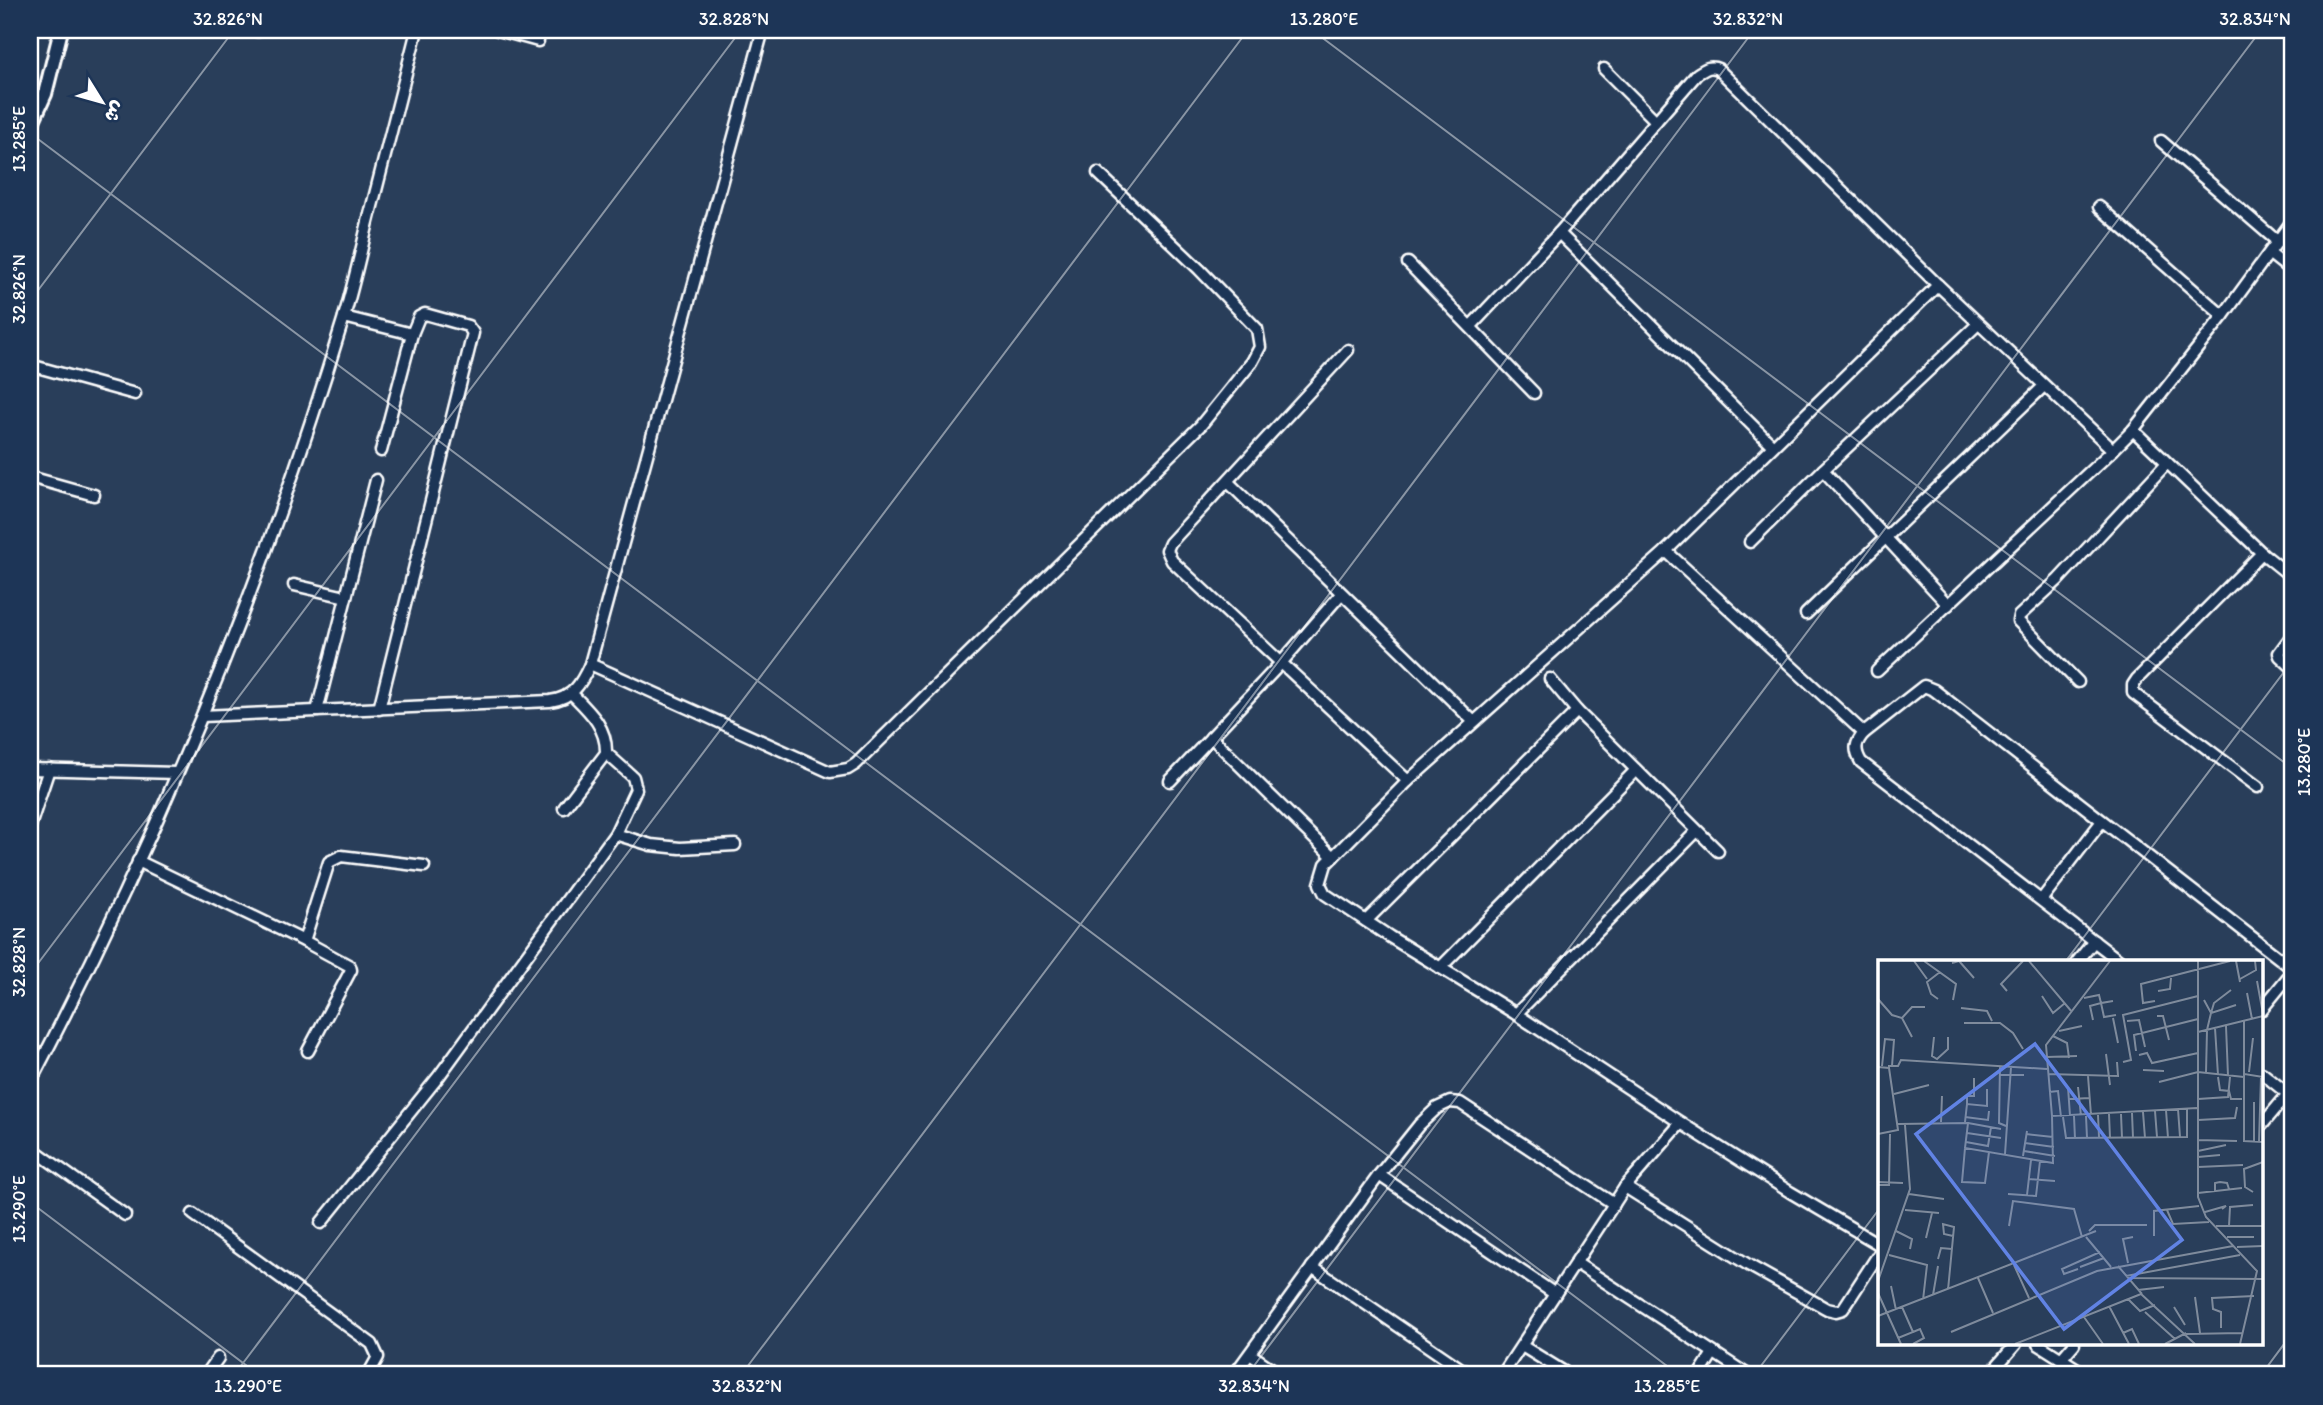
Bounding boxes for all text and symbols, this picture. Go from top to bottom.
text: 32.826°N [193,8,263,30]
text: 32.828°N [699,8,769,30]
text: 13.280°E [1290,8,1358,30]
text: 32.832°N [1713,8,1783,30]
text: 32.834°N [2219,8,2291,30]
north arrow [66,66,136,136]
text: ش [100,97,131,127]
text: 13.285°E [8,106,30,172]
text: 32.826°N [8,254,30,324]
text: 13.280°E [2293,728,2315,796]
text: 32.828°N [8,927,30,997]
inset map [1878,960,2264,1346]
text: 13.290°E [8,1175,30,1243]
text: 13.290°E [214,1375,282,1397]
text: 32.832°N [712,1375,782,1397]
text: 32.834°N [1218,1375,1290,1397]
text: 13.285°E [1634,1375,1700,1397]

